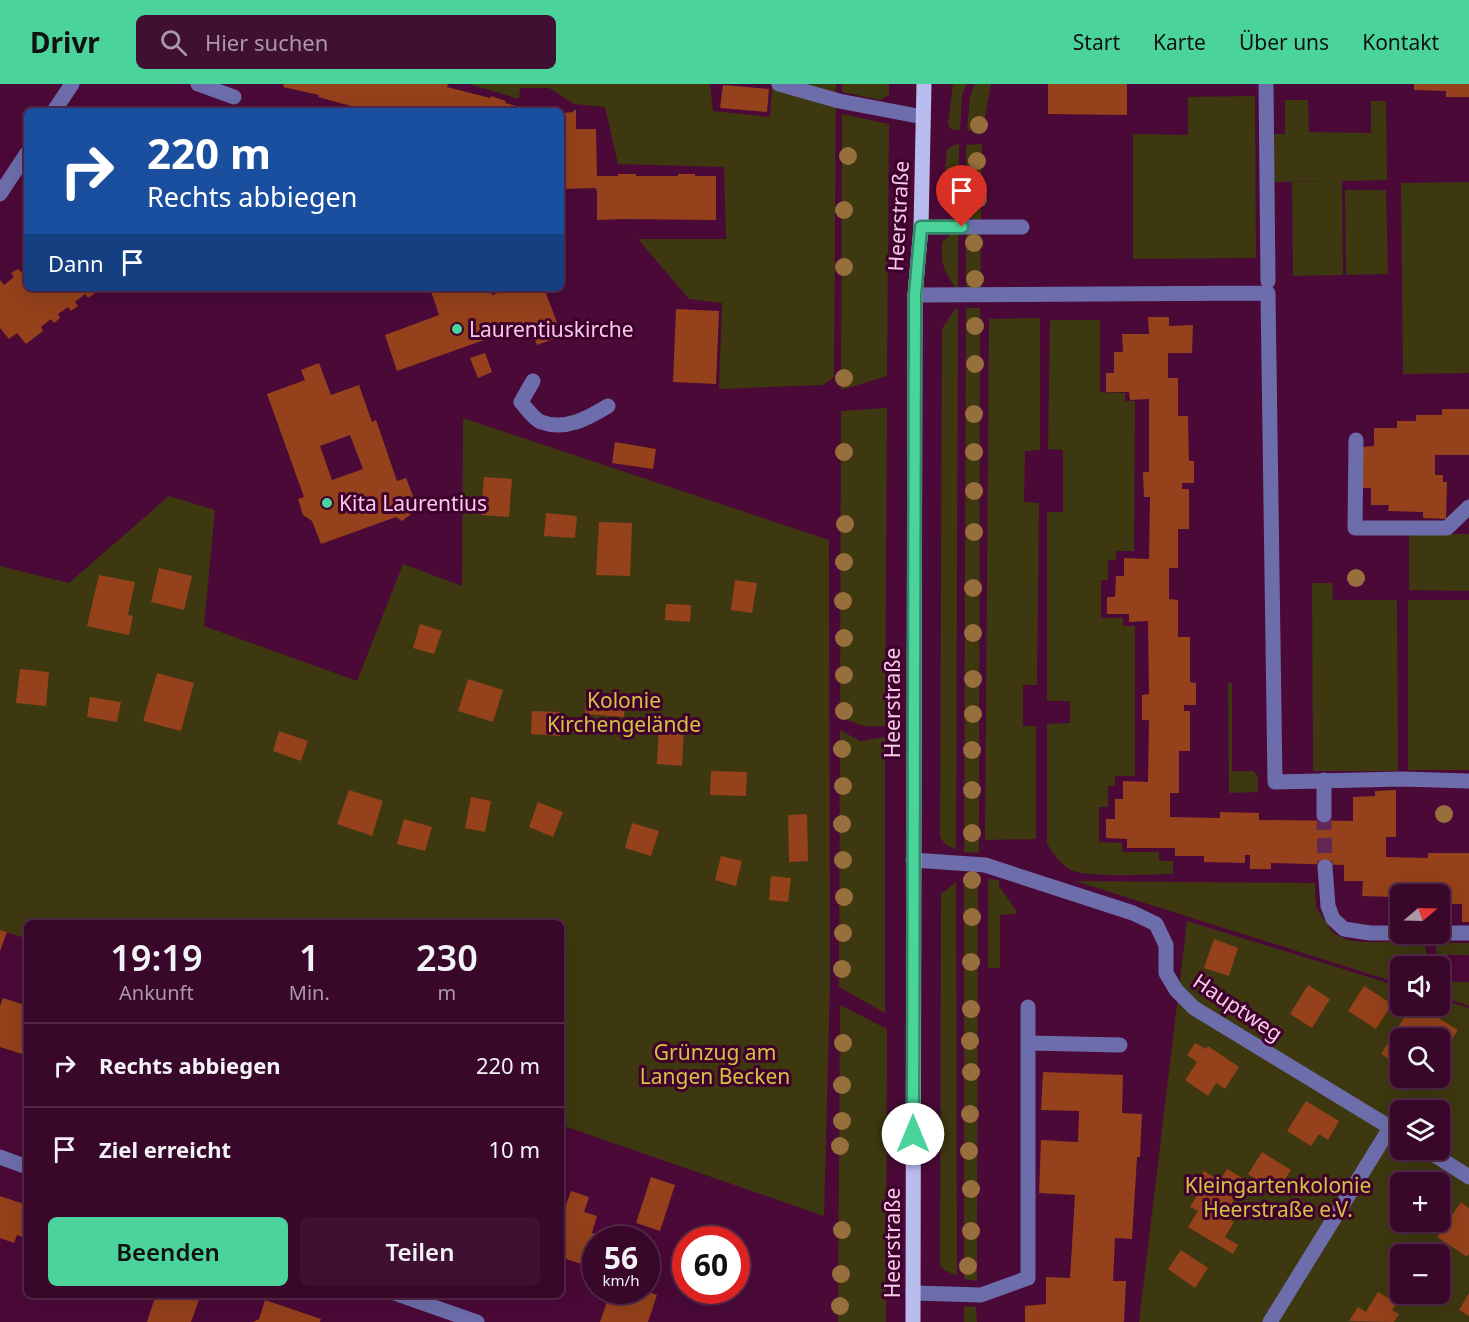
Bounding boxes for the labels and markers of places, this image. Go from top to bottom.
pin [936,165,987,227]
place label: Laurentiuskirche [469,315,634,343]
marker: Laurentiuskirche [450,322,464,336]
place label: Kita Laurentius [339,489,487,517]
marker: Kita Laurentius [320,496,334,510]

